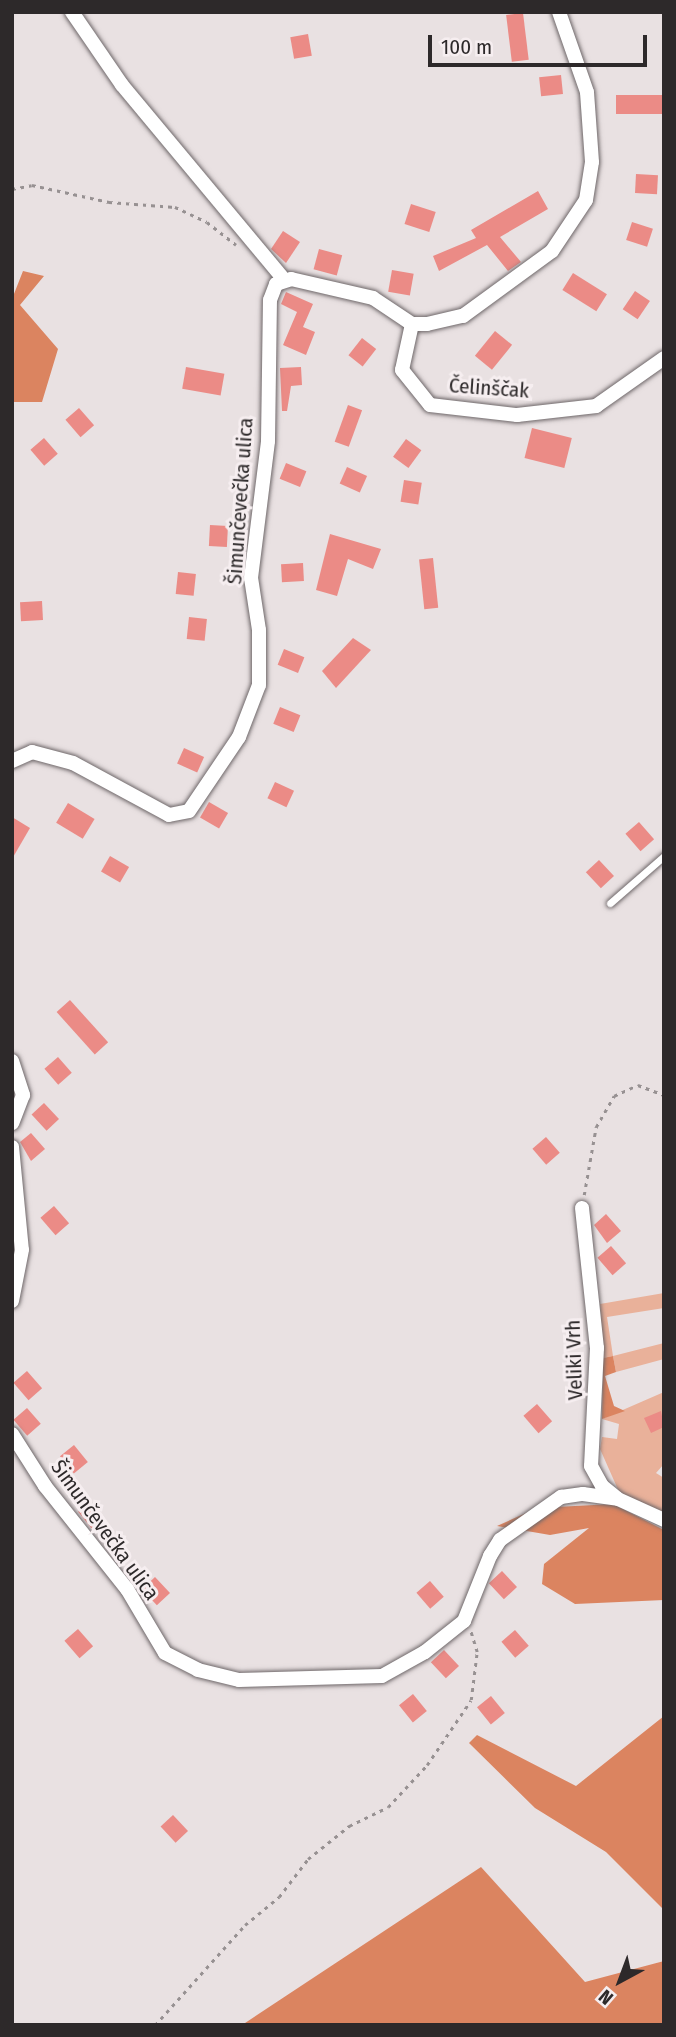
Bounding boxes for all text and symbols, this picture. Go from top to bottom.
scale bar [431,21,650,65]
text: 100 m [441,34,492,60]
street label: Čelinščak [448,373,530,403]
street label: Šimunčevečka ulica [222,417,258,585]
street label: Veliki Vrh [560,1319,588,1401]
street label: Šimunčevečka ulica [46,1455,164,1605]
north arrow [585,1946,655,2016]
text: N [594,1985,618,2010]

